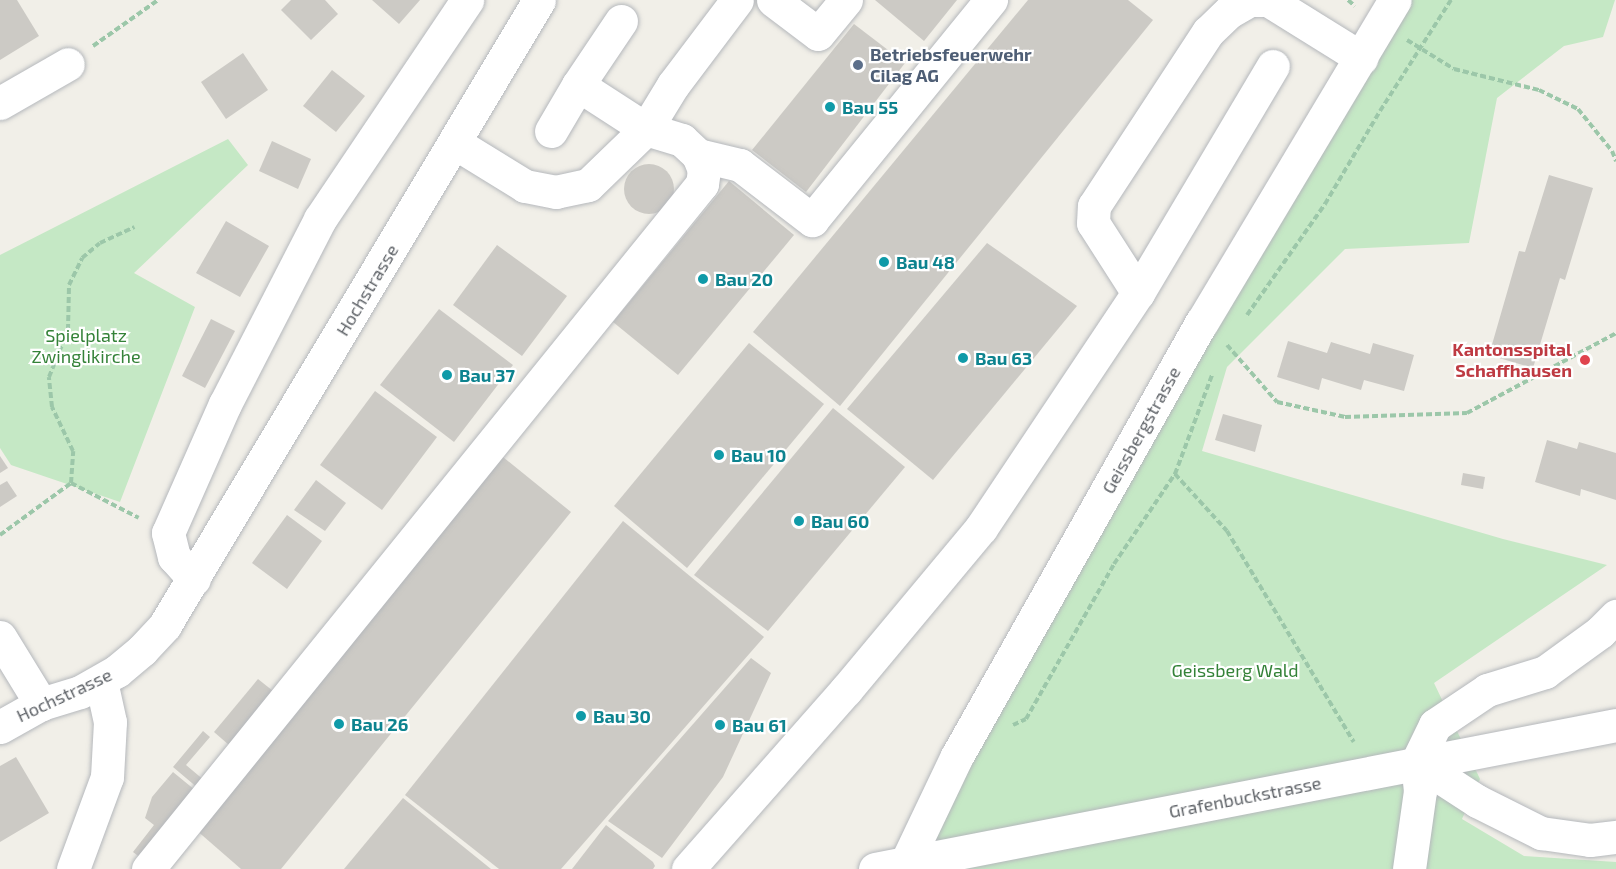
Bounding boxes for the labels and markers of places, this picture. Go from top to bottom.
place label: Betriebsfeuerwehr Cilag AG [870,44,1032,86]
marker: Betriebsfeuerwehr Cilag AG [851,58,865,72]
place label: Bau 55 [842,96,898,118]
marker: Bau 55 [823,100,837,114]
place label: Bau 48 [896,251,955,273]
marker: Bau 48 [877,255,891,269]
place label: Bau 20 [715,268,773,290]
marker: Bau 20 [696,272,710,286]
place label: Kantonsspital Schaffhausen [1452,339,1572,382]
place label: Bau 63 [975,347,1032,369]
marker: Bau 63 [956,351,970,365]
marker: Kantonsspital Schaffhausen [1576,351,1594,369]
place label: Bau 37 [459,364,515,386]
marker: Bau 37 [440,368,454,382]
place label: Bau 10 [731,444,786,466]
marker: Bau 10 [712,448,726,462]
place label: Bau 60 [811,510,869,532]
marker: Bau 60 [792,514,806,528]
place label: Bau 30 [593,705,651,727]
marker: Bau 30 [574,709,588,723]
place label: Bau 26 [351,713,408,735]
place label: Bau 61 [732,714,787,736]
marker: Bau 26 [332,717,346,731]
marker: Bau 61 [713,718,727,732]

